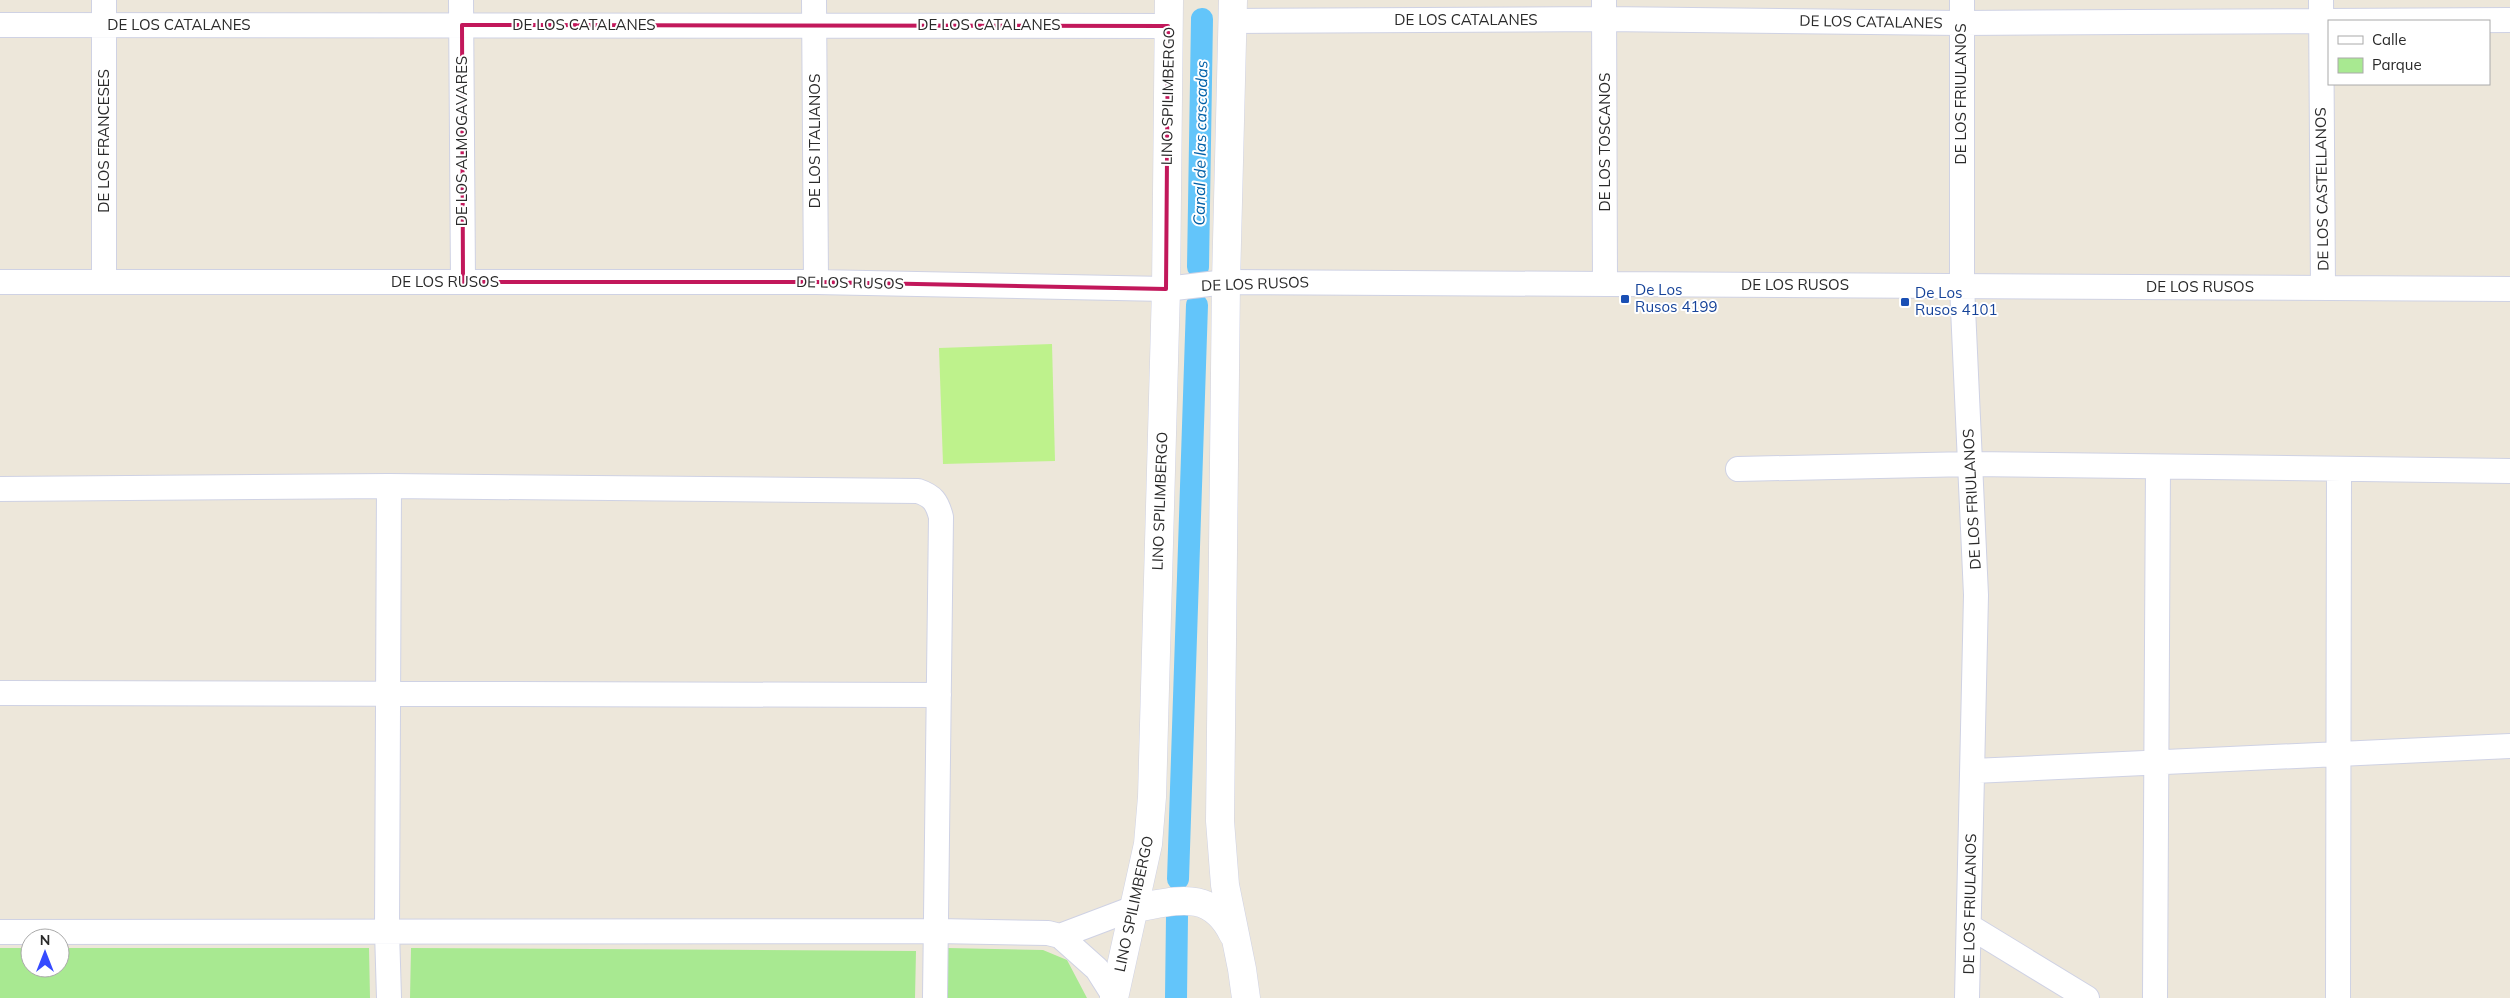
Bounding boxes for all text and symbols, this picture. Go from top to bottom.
street label: DE LOS CATALANES [1394,10,1538,29]
street label: DE LOS CATALANES [1799,11,1943,32]
street label: DE LOS CATALANES [107,15,251,34]
street label: DE LOS CATALANES [512,15,656,34]
street label: DE LOS CATALANES [917,15,1061,34]
legend [2328,20,2490,85]
street label: DE LOS FRIULANOS [1951,23,1970,165]
street label: LINO SPILIMBERGO [1157,27,1178,165]
text: Calle [2372,30,2406,49]
text: Parque [2372,55,2422,74]
street label: DE LOS ALMOGAVARES [452,56,471,226]
water label: Canal de las cascadas [1189,60,1211,226]
street label: DE LOS FRANCESES [94,69,113,213]
street label: DE LOS TOSCANOS [1595,73,1614,211]
street label: DE LOS ITALIANOS [805,74,824,208]
street label: DE LOS CASTELLANOS [2311,107,2332,271]
street label: DE LOS RUSOS [391,272,499,291]
street label: DE LOS RUSOS [796,272,904,293]
street label: DE LOS RUSOS [1201,272,1309,295]
street label: DE LOS RUSOS [1741,275,1849,294]
street label: DE LOS RUSOS [2146,277,2254,296]
place label: De Los Rusos 4199 [1635,280,1717,316]
place label: De Los Rusos 4101 [1915,283,1997,319]
marker: De Los Rusos 4199 [1619,293,1631,305]
marker: De Los Rusos 4101 [1899,296,1911,308]
street label: DE LOS FRIULANOS [1958,428,1985,570]
street label: LINO SPILIMBERGO [1148,431,1171,571]
street label: DE LOS FRIULANOS [1959,833,1980,975]
street label: LINO SPILIMBERGO [1110,834,1157,974]
north arrow [20,928,70,978]
text: N [40,931,50,949]

